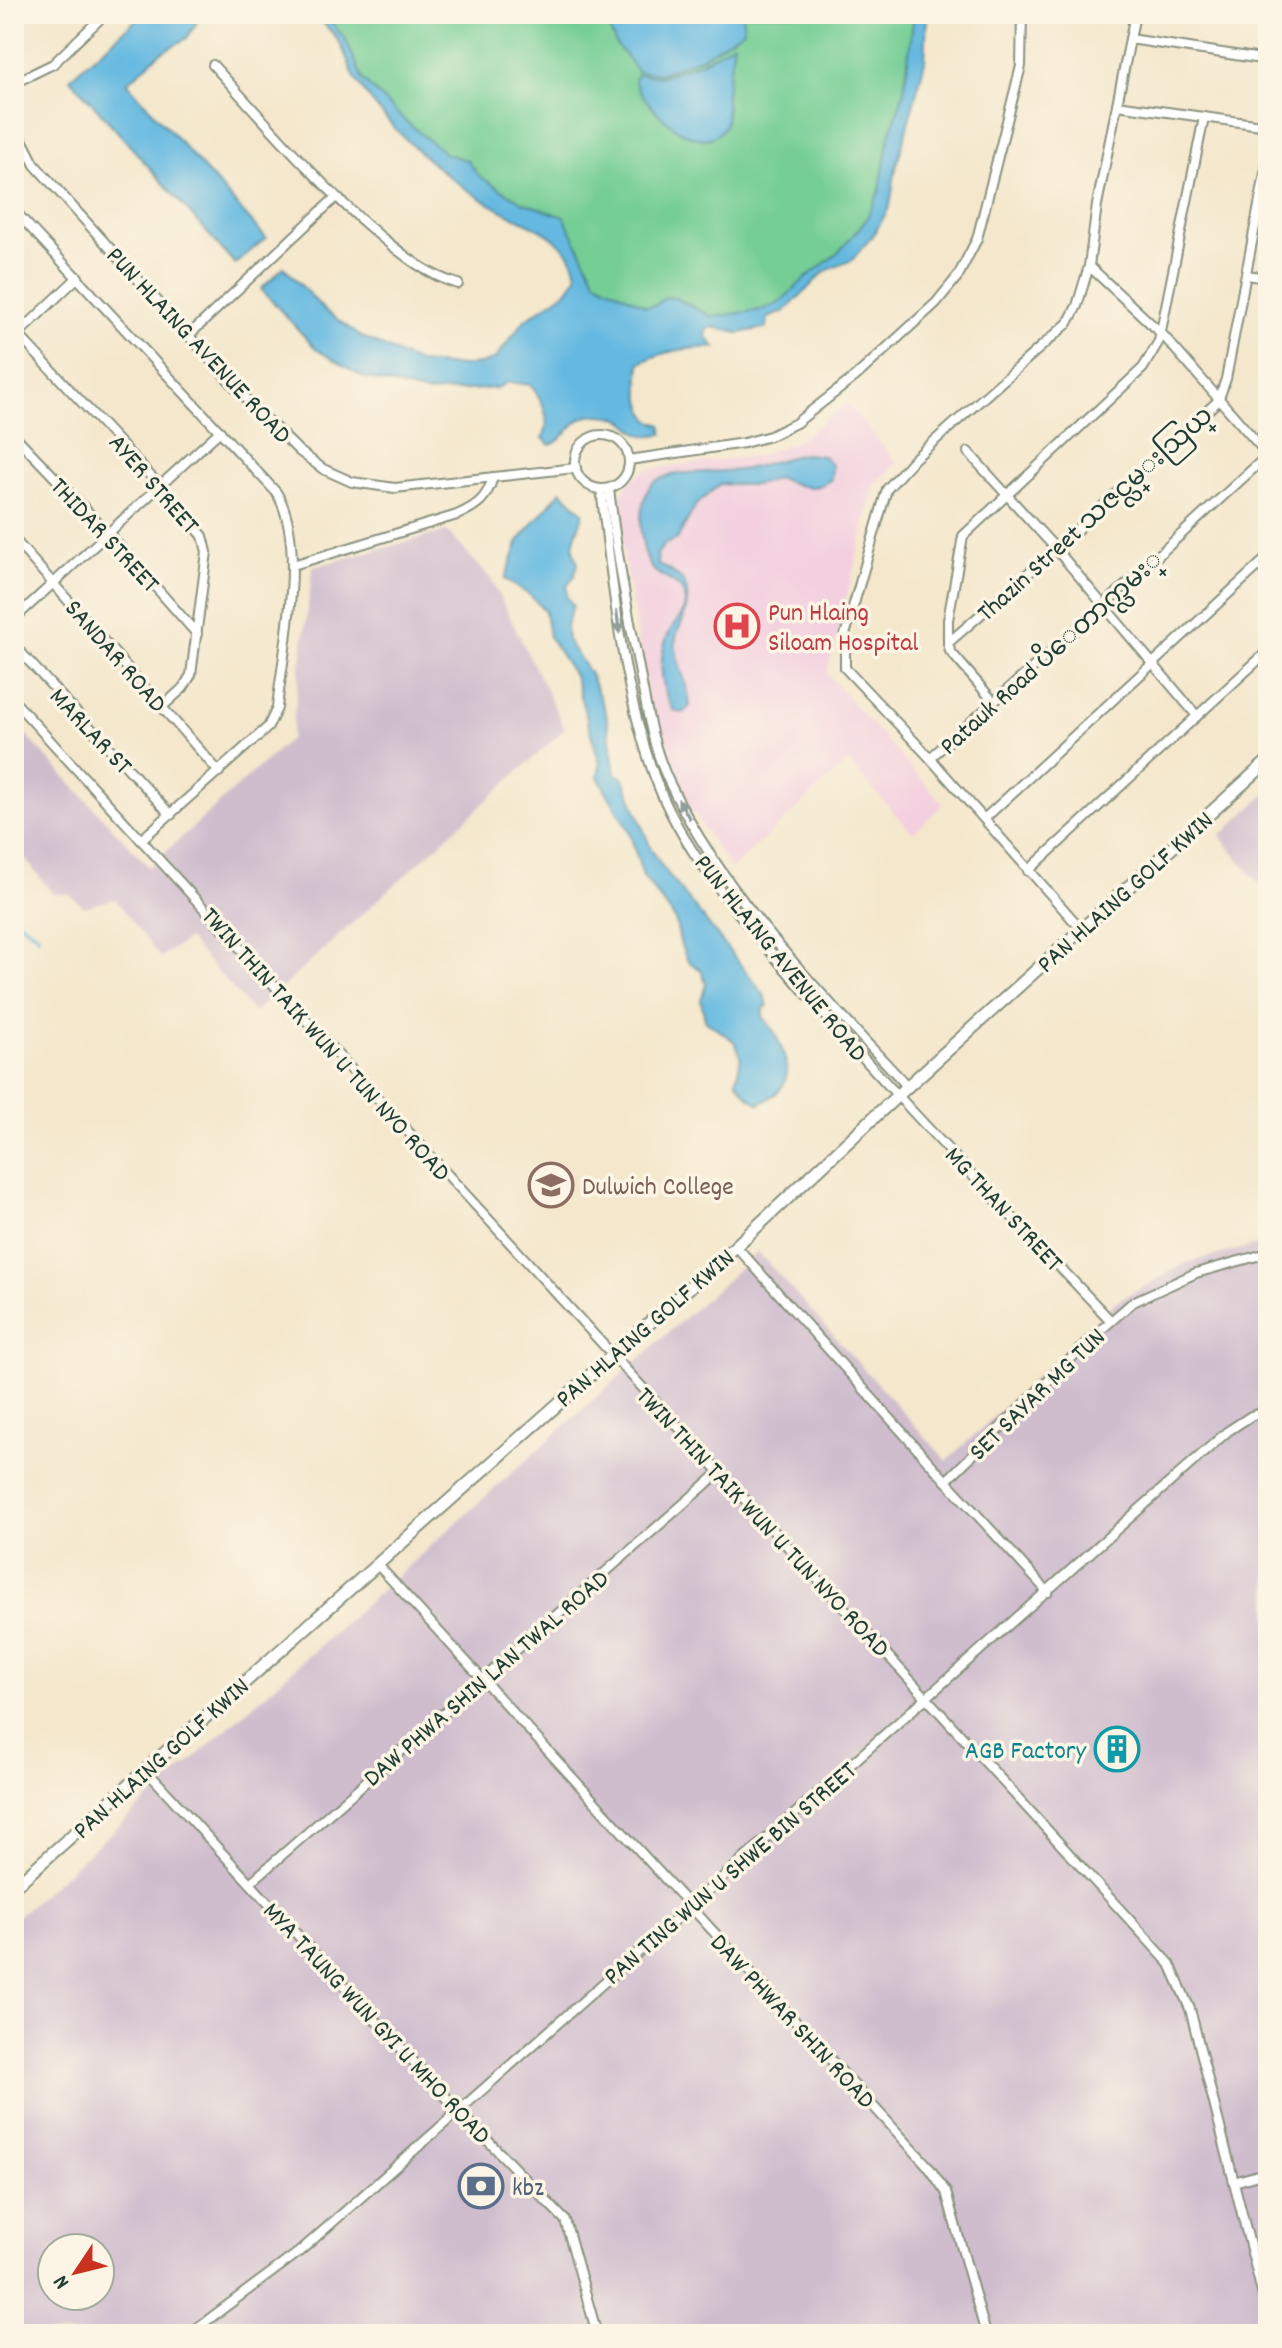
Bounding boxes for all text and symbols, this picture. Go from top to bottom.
street label: PUN HLAING AVENUE ROAD [96,239,299,453]
street label: Thazin Street သဇင္လမ္းသြယ္ [969,398,1223,632]
street label: AYER STREET [98,427,207,544]
street label: THIDAR STREET [40,470,167,603]
street label: Patauk Road ပိေတာက္လမး္ [931,542,1172,765]
street label: SANDAR ROAD [54,592,174,722]
place label: Pun Hlaing Siloam Hospital [768,596,919,663]
hospital icon: Pun Hlaing Siloam Hospital [713,602,761,650]
one-way arrow [612,610,625,635]
street label: MARLAR ST [39,680,140,785]
one-way arrow [677,798,691,820]
street label: PAN HLAING GOLF KWIN [1030,804,1223,983]
street label: PUN HLAING AVENUE ROAD [684,847,875,1071]
street label: TWIN THIN TAIK WUN U TUN NYO ROAD [191,900,458,1191]
street label: MG THAN STREET [934,1139,1071,1282]
school or university icon: Dulwich College [527,1161,575,1209]
place label: Dulwich College [582,1170,734,1207]
street label: PAN HLAING GOLF KWIN [548,1241,744,1418]
street label: SET SAYAR MG TUN [962,1320,1115,1471]
street label: TWIN THIN TAIK WUN U TUN NYO ROAD [626,1380,897,1667]
street label: DAW PHWA SHIN LAN TWAL ROAD [356,1562,618,1797]
street label: PAN HLAING GOLF KWIN [66,1670,259,1849]
building icon: AGB Factory [1093,1725,1141,1773]
place label: AGB Factory [965,1734,1086,1771]
street label: PAN TING WUN U SHWE BIN STREET [596,1754,867,1995]
street label: MYA TAUNG WUN GYI U MHO ROAD [253,1895,498,2154]
street label: DAW PHWAR SHIN ROAD [700,1926,883,2118]
bank icon: kbz [457,2162,505,2210]
place label: kbz [512,2171,544,2208]
north arrow [36,2232,116,2312]
text: N [47,2268,78,2295]

